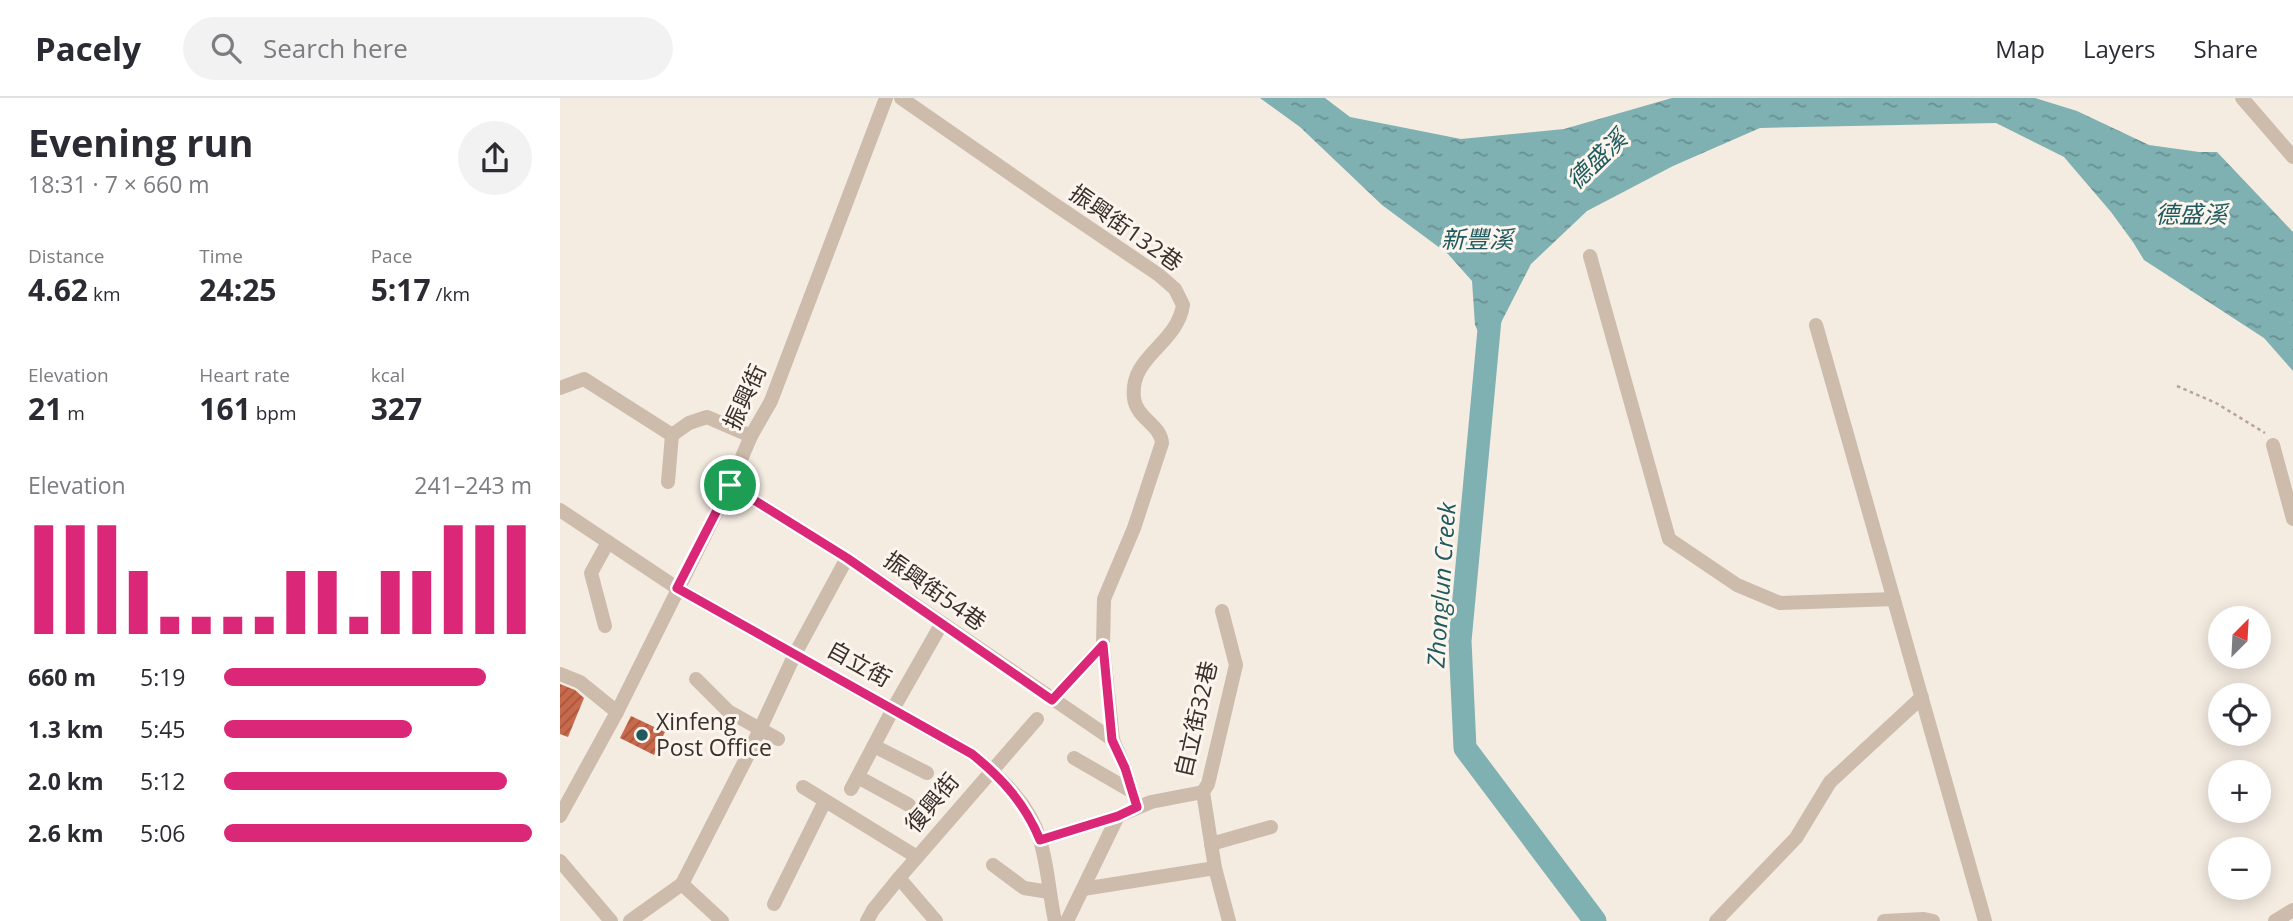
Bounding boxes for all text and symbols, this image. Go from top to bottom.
search box [183,17,673,80]
text: Pacely [35,26,141,71]
icon: search [207,29,245,67]
text: Search here [263,30,408,66]
text: Map [1995,32,2045,65]
text: Layers [2083,32,2156,65]
text: Share [2194,32,2258,65]
text: Evening run [28,116,253,168]
water label: 德盛溪 [1559,120,1635,196]
button: share [458,121,532,195]
text: 18:31 · 7 × 660 m [28,168,210,200]
street label: 振興街132巷 [1064,176,1190,278]
water label: 德盛溪 [2155,197,2230,230]
water label: 新豐溪 [1441,222,1516,255]
text: Distance [28,243,104,269]
text: Time [199,243,243,269]
text: Pace [371,243,412,269]
text: 4.62 [28,269,88,310]
text: 24:25 [199,269,277,310]
text: 5:17 [371,269,431,310]
text: km [88,281,121,307]
text: /km [431,281,470,307]
street label: 振興街 [715,359,773,435]
text: Elevation [28,362,109,388]
text: Heart rate [199,362,290,388]
text: kcal [371,362,405,388]
text: 21 [28,388,62,429]
text: 161 [199,388,251,429]
text: 327 [371,388,422,429]
text: m [62,400,85,426]
text: bpm [251,400,297,426]
pin [700,455,760,515]
icon: arrive [711,466,749,504]
text: Elevation [28,469,126,501]
text: 241–243 m [414,469,532,501]
water label: Zhonglun Creek [1418,500,1463,670]
street label: 振興街54巷 [878,543,993,637]
north arrow [2208,606,2272,668]
map controls [2208,606,2271,900]
street label: 自立街 [822,632,897,694]
street label: 自立街32巷 [1166,658,1224,780]
text: 660 m [28,661,96,693]
text: 5:19 [140,661,186,693]
button: locate [2208,683,2271,746]
place label: Xinfeng Post Office [656,705,772,763]
text: 1.3 km [28,713,104,745]
text: 5:45 [140,713,186,745]
marker: Xinfeng Post Office [634,727,650,743]
button: + [2208,760,2271,823]
text: 2.0 km [28,765,104,797]
text: 5:12 [140,765,186,797]
street label: 復興街 [897,766,966,839]
text: 2.6 km [28,817,104,849]
text: 5:06 [140,817,186,849]
button: − [2208,837,2271,900]

